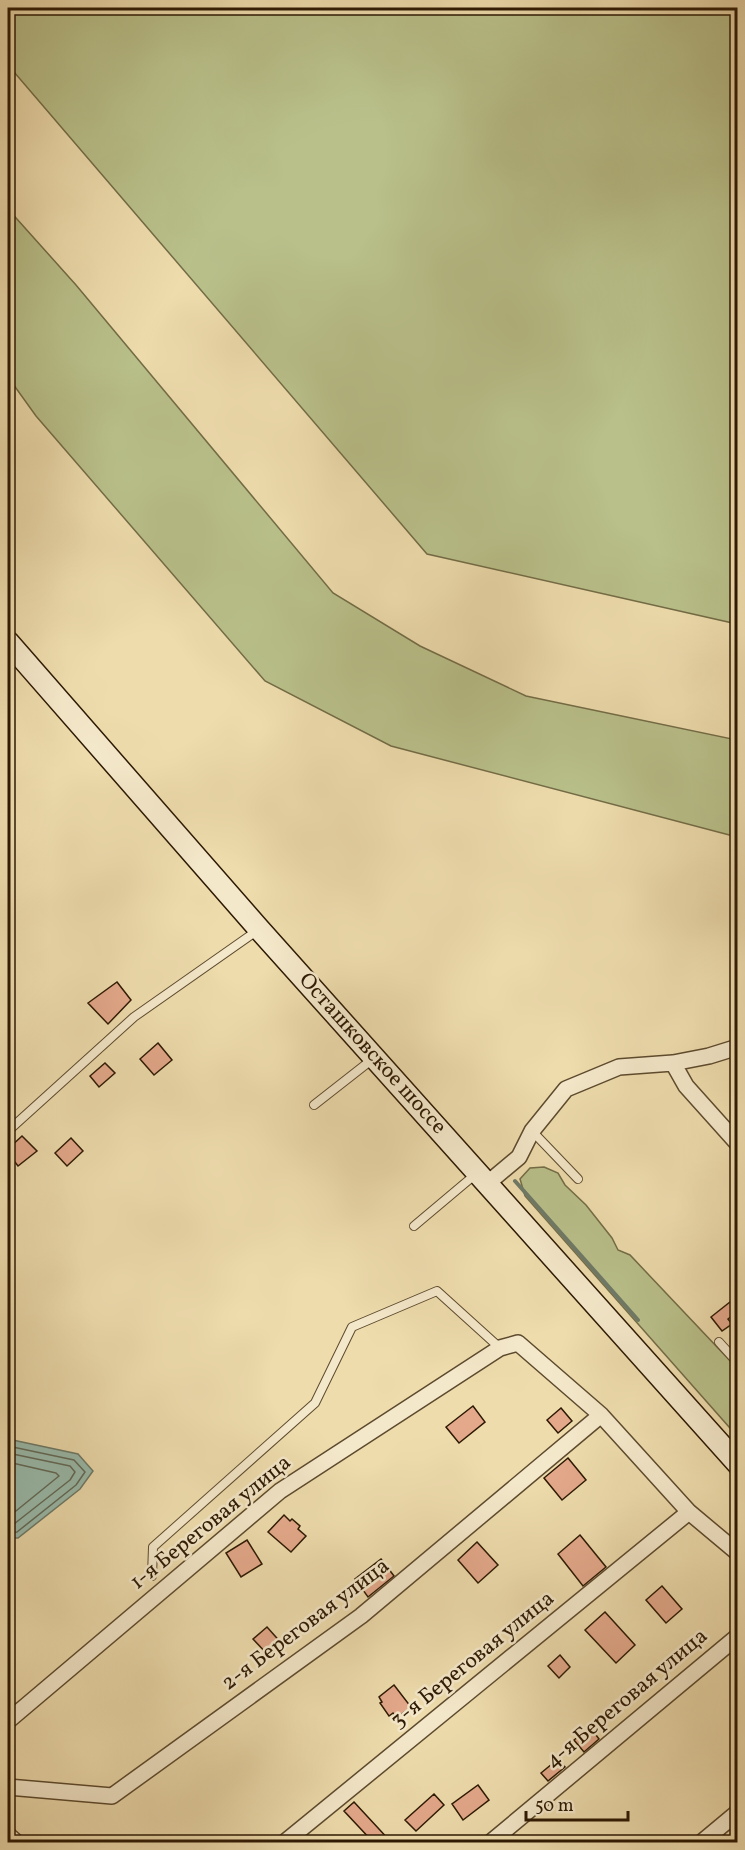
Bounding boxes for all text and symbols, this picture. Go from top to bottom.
street label: Осташковское шоссе [291,966,453,1142]
street label: 1-я Береговая улица [124,1448,298,1598]
street label: 2-я Береговая улица [215,1551,397,1699]
street label: 3-я Береговая улица [384,1584,562,1736]
street label: 4-я Береговая улица [539,1622,715,1776]
scale bar [526,1784,628,1822]
text: 50 m [535,1794,574,1819]

